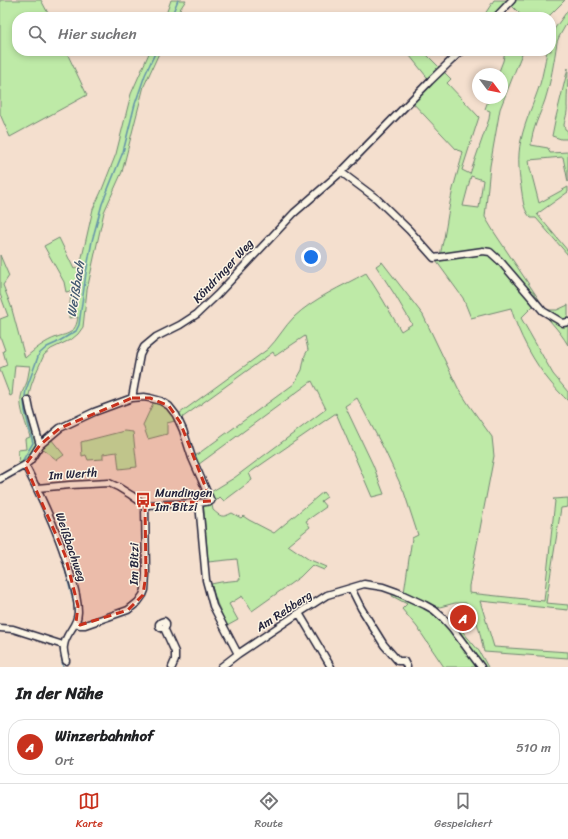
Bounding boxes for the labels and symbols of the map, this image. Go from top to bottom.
north arrow [472,68,508,104]
street label: Köndringer Weg [187,233,259,309]
your location [301,247,321,267]
water label: Weißbach [60,258,91,319]
street label: Im Werth [47,461,98,487]
place label: Mundingen Im Bitzi [154,482,213,518]
bus stop icon: Mundingen Im Bitzi [134,491,152,509]
street label: Weißbachweg [49,509,93,585]
street label: Im Bitzi [123,542,145,586]
street label: Am Rebberg [250,584,317,638]
pin: A [450,603,476,633]

